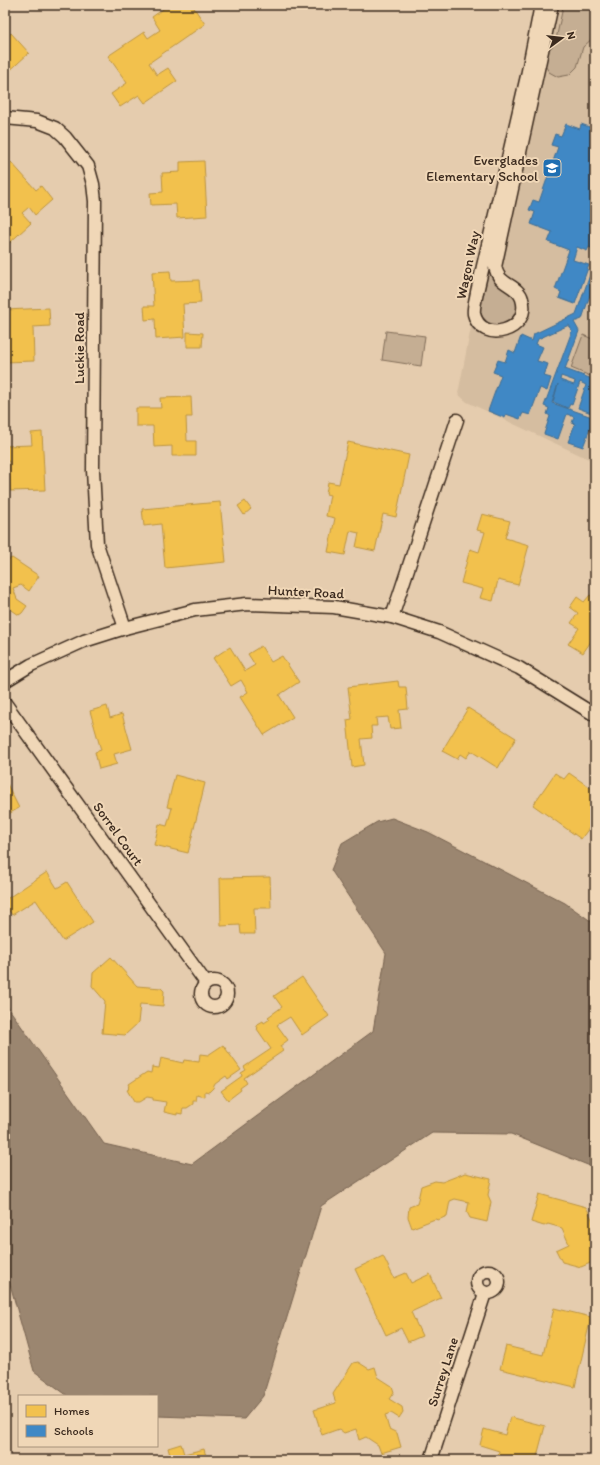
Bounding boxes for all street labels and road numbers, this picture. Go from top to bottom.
street label: Wagon Way [452,229,484,301]
street label: Luckie Road [71,312,88,384]
street label: Hunter Road [267,582,345,603]
street label: Sorrel Court [89,799,147,869]
street label: Surrey Lane [424,1335,462,1409]

